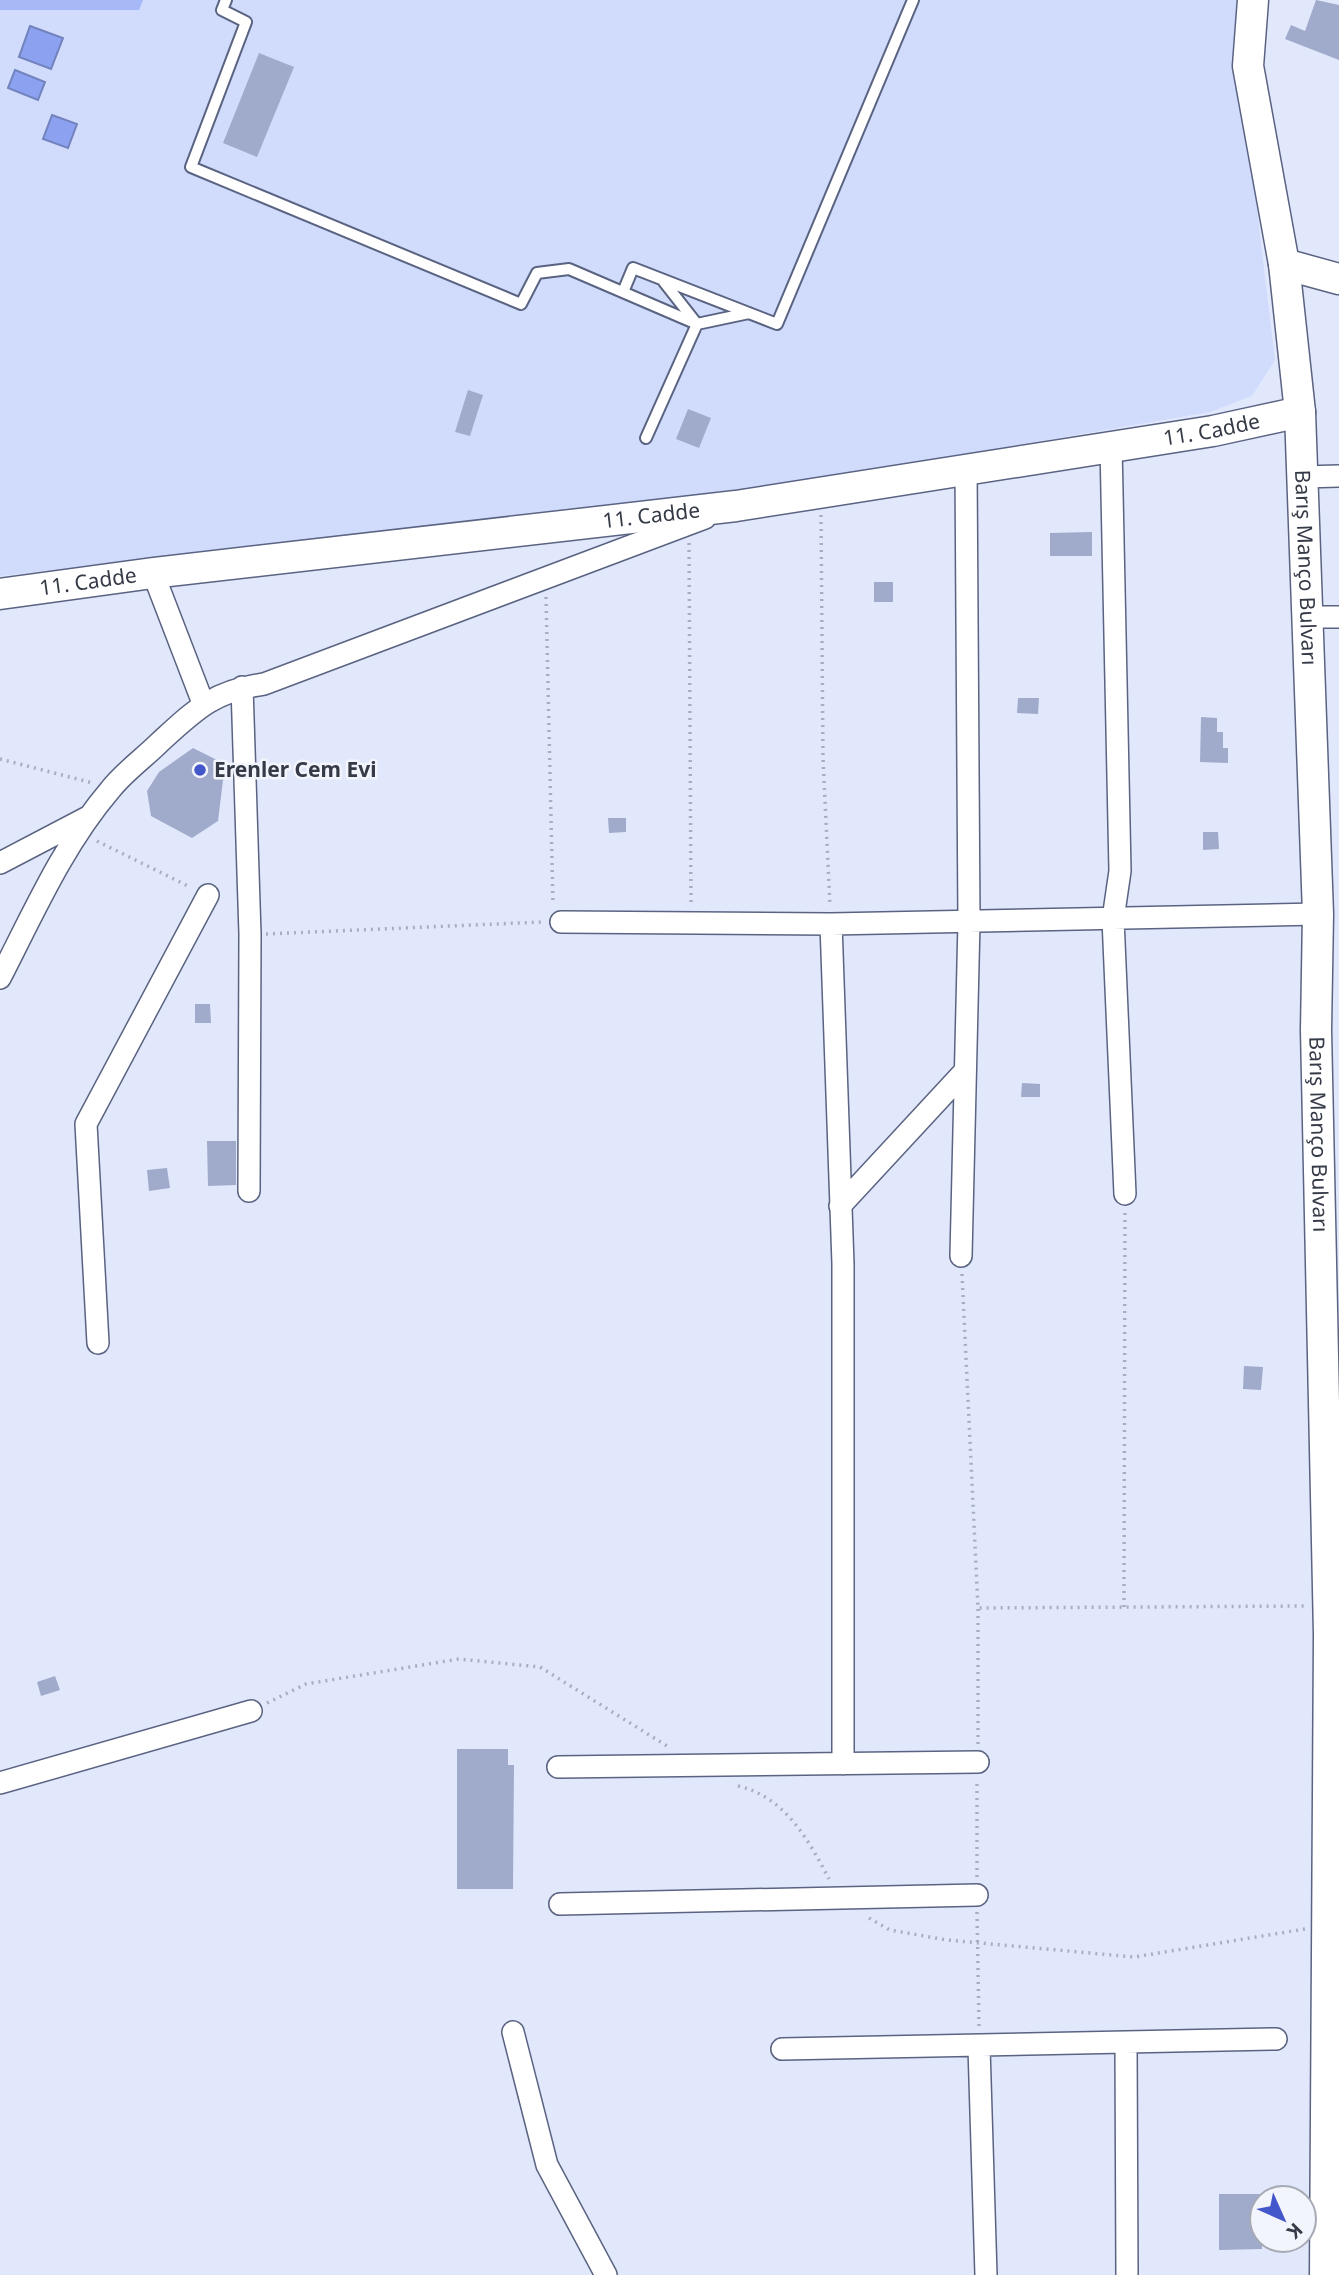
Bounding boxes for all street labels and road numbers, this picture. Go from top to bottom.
street label: 11. Cadde [1161,406,1262,452]
street label: Barış Manço Bulvarı [1289,469,1324,666]
street label: 11. Cadde [601,495,701,534]
street label: 11. Cadde [38,560,138,601]
street label: Barış Manço Bulvarı [1303,1036,1335,1233]

